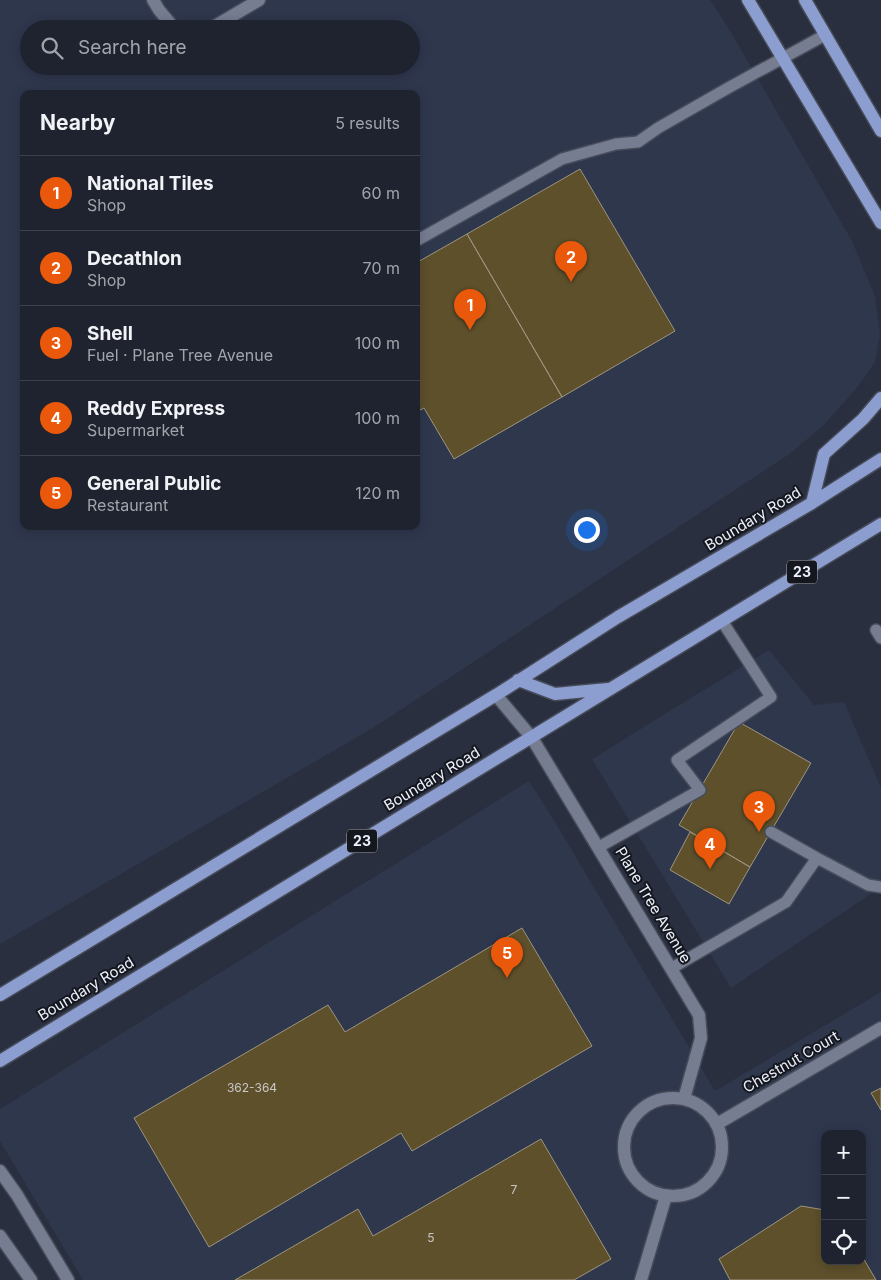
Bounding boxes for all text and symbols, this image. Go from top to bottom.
search box [20,20,420,75]
icon: search [38,34,66,62]
text: Search here [78,36,187,59]
text: Nearby [40,110,115,135]
text: 5 results [335,113,400,133]
text: National Tiles [87,172,214,195]
text: 1 [53,183,59,203]
text: 60 m [361,183,400,203]
text: Shop [87,195,126,215]
pin: 2 [555,241,587,282]
text: Decathlon [87,247,182,270]
text: 2 [51,258,61,278]
text: 70 m [363,258,400,278]
text: Shop [87,270,126,290]
pin: 1 [454,289,486,330]
text: Shell [87,322,133,345]
text: 3 [51,333,61,353]
text: 100 m [355,333,400,353]
text: Fuel · Plane Tree Avenue [87,345,273,365]
text: Reddy Express [87,397,225,420]
text: 4 [51,408,61,428]
text: 100 m [355,408,400,428]
text: Supermarket [87,420,184,440]
text: General Public [87,472,221,495]
street label: Boundary Road [701,482,804,555]
text: 5 [51,483,61,503]
text: 120 m [355,483,400,503]
text: Restaurant [87,495,168,515]
your location [574,517,600,543]
road number: 23 [787,560,817,584]
street label: Boundary Road [380,742,483,815]
pin: 3 [743,791,775,832]
pin: 4 [694,828,726,869]
road number: 23 [347,829,377,852]
street label: Plane Tree Avenue [611,843,696,966]
pin: 5 [491,937,523,978]
street label: Boundary Road [34,952,137,1025]
street label: Chestnut Court [739,1026,842,1097]
house number: 362-364 [227,1080,277,1095]
map controls [821,1130,866,1265]
button: + [821,1130,866,1175]
button: − [821,1175,866,1220]
house number: 7 [511,1182,518,1197]
button: locate [821,1220,866,1265]
house number: 5 [427,1230,435,1245]

